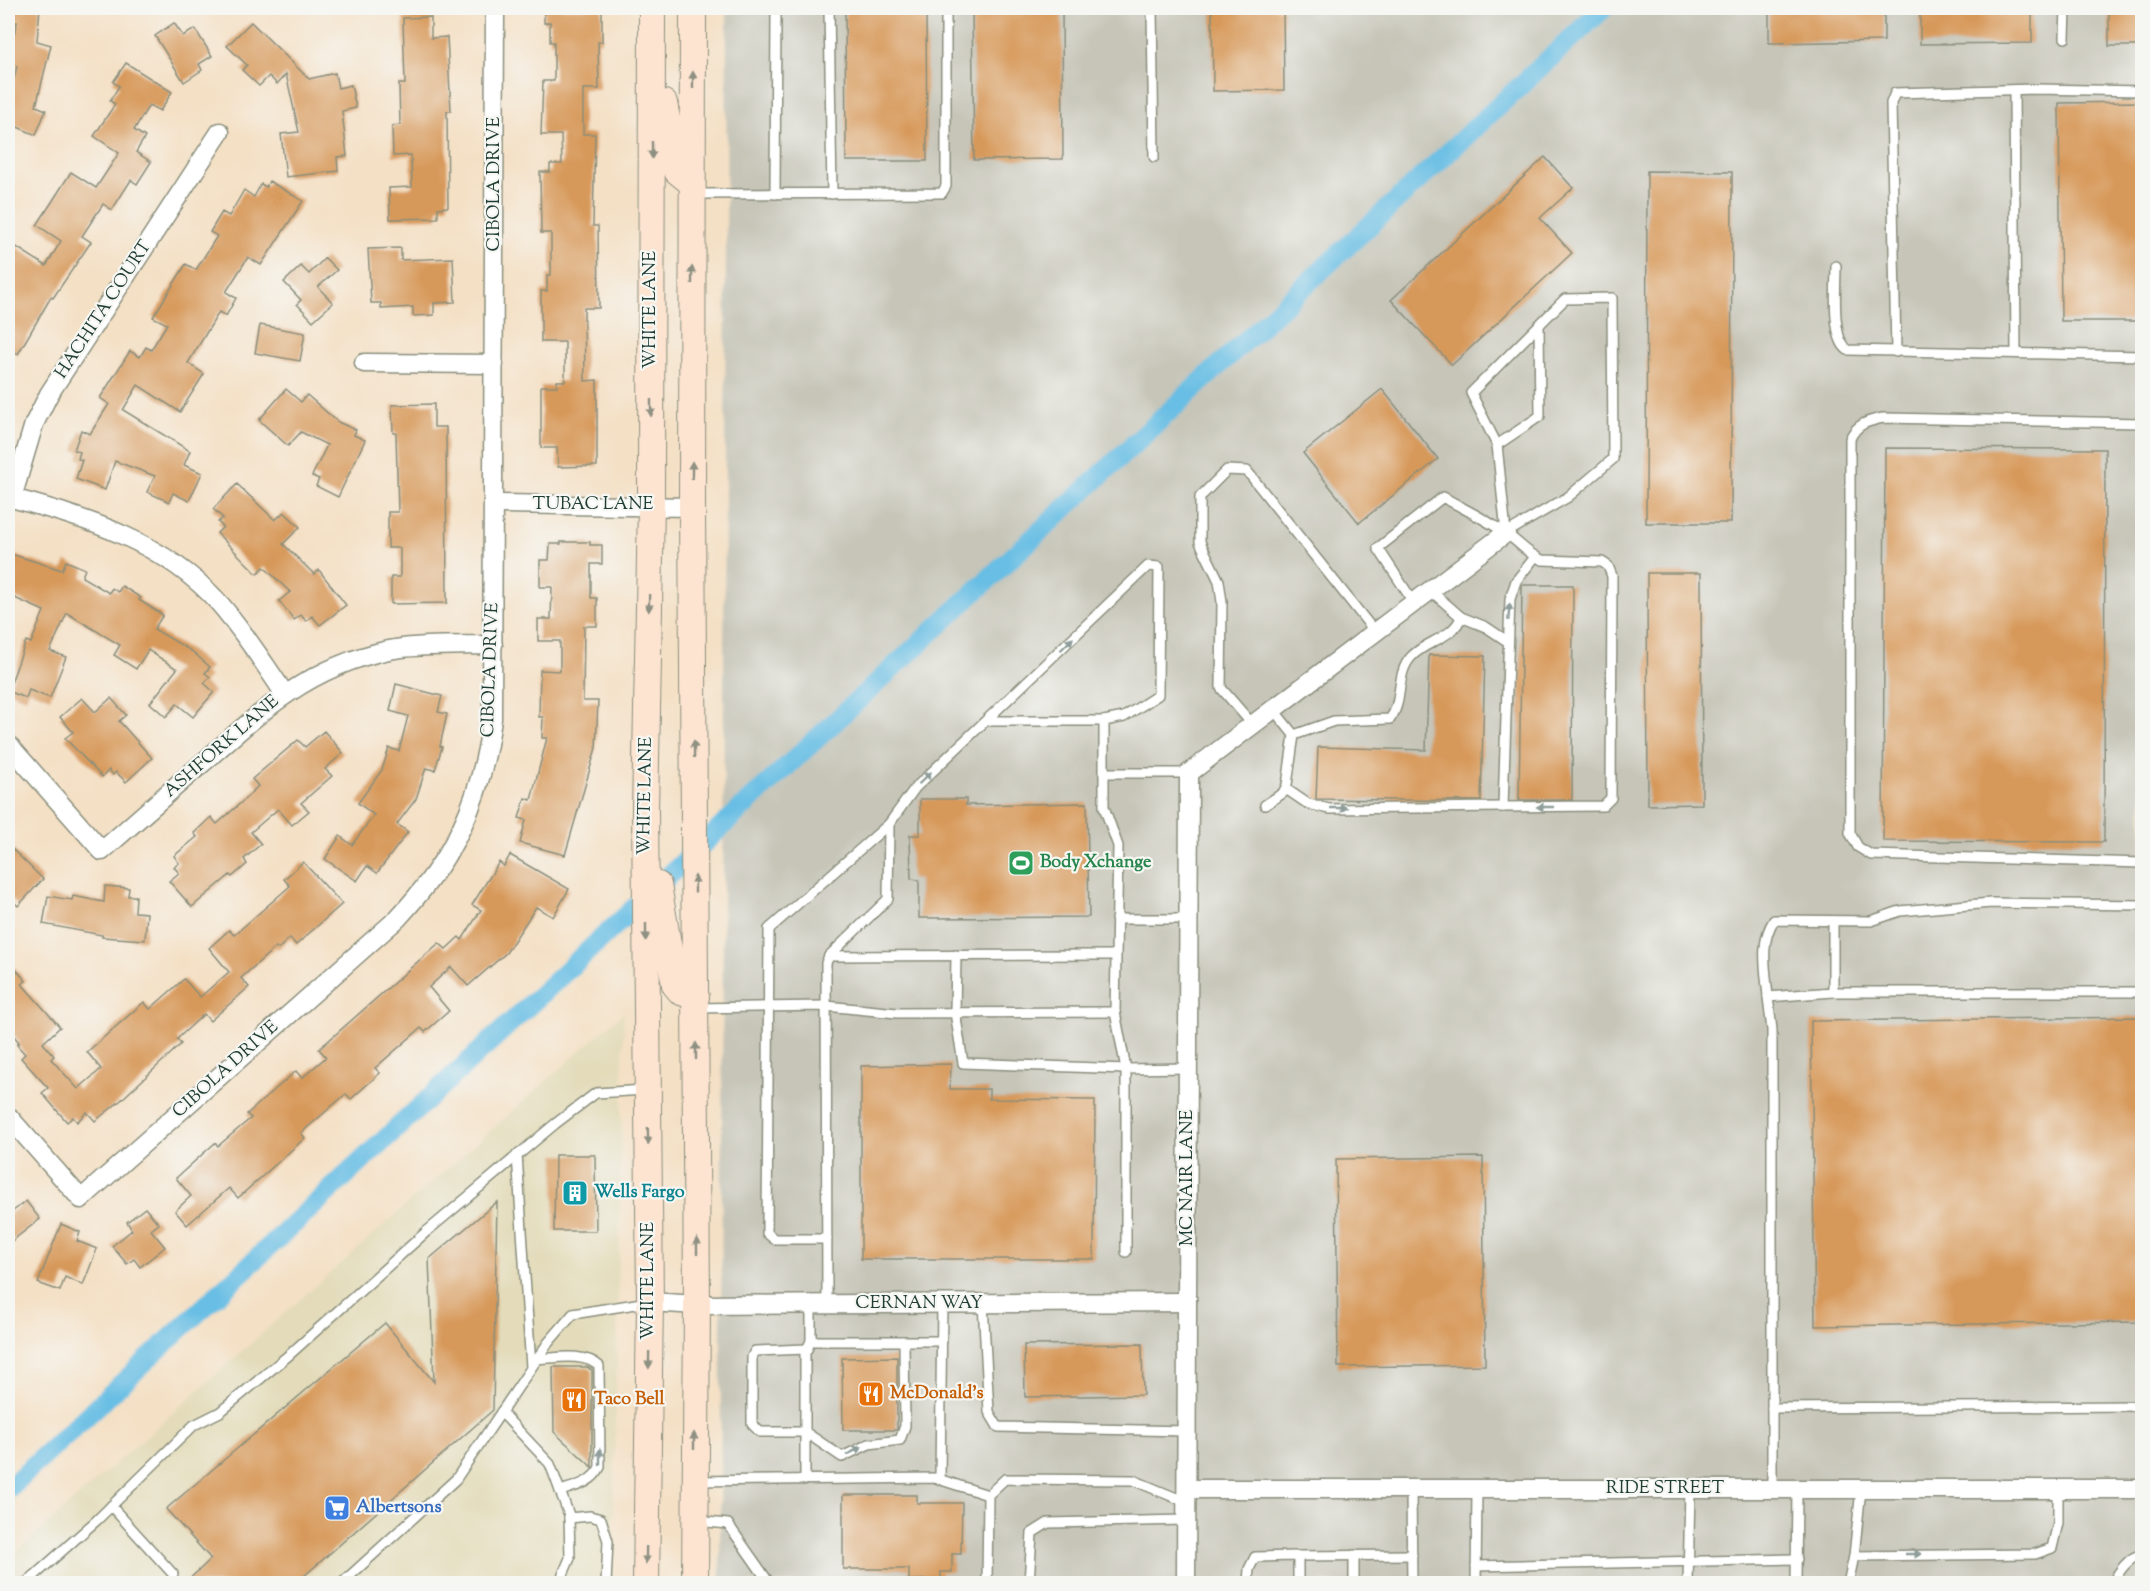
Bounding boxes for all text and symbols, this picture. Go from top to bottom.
one-way arrow [688,71,698,90]
street label: CIBOLA DRIVE [482,116,508,251]
one-way arrow [647,140,657,159]
street label: HACHITA COURT [49,235,159,384]
street label: WHITE LANE [638,251,664,369]
one-way arrow [687,266,697,285]
one-way arrow [646,398,656,417]
one-way arrow [687,461,697,480]
street label: TUBAC LANE [533,492,654,518]
one-way arrow [644,593,654,612]
street label: CIBOLA DRIVE [476,602,506,738]
one-way arrow [1504,602,1514,621]
one-way arrow [1059,637,1074,651]
street label: ASHFORK LANE [159,689,285,804]
street label: WHITE LANE [632,737,660,855]
one-way arrow [689,740,699,759]
one-way arrow [918,772,932,786]
one-way arrow [1535,802,1554,812]
one-way arrow [1329,803,1348,813]
sports icon: Body Xchange [1006,848,1036,878]
place label: Body Xchange [1040,850,1152,876]
one-way arrow [690,875,700,894]
one-way arrow [641,923,651,942]
street label: CIBOLA DRIVE [167,1015,285,1125]
one-way arrow [691,1042,701,1061]
street label: MC NAIR LANE [1175,1110,1201,1246]
one-way arrow [643,1127,653,1146]
building icon: Wells Fargo [560,1178,590,1208]
place label: Wells Fargo [594,1180,685,1206]
street label: WHITE LANE [636,1222,662,1340]
one-way arrow [692,1237,702,1256]
street label: CERNAN WAY [855,1291,983,1317]
one-way arrow [644,1351,654,1370]
restaurant icon: McDonald's [856,1379,886,1409]
place label: McDonald's [890,1381,984,1407]
restaurant icon: Taco Bell [559,1385,589,1415]
place label: Taco Bell [594,1387,666,1413]
one-way arrow [689,1432,699,1451]
one-way arrow [846,1446,863,1456]
one-way arrow [595,1448,605,1467]
street label: RIDE STREET [1606,1476,1725,1502]
supermarket icon: Albertsons [322,1493,352,1523]
place label: Albertsons [356,1495,442,1521]
one-way arrow [641,1546,651,1565]
one-way arrow [1903,1549,1922,1559]

